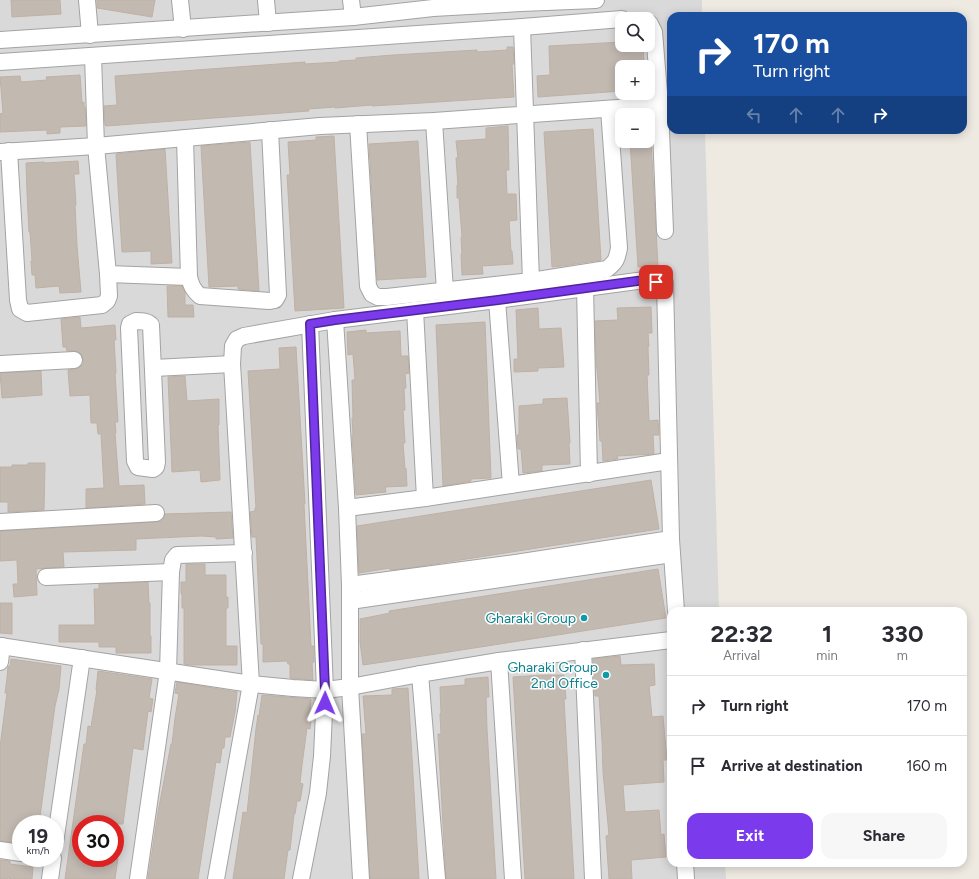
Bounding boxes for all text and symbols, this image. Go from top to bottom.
map controls [615,12,655,148]
button: search [615,12,655,52]
text: 170 m [753,26,830,60]
icon: right [687,28,739,80]
button: + [615,60,655,100]
text: Turn right [753,60,830,82]
icon: left [743,104,765,126]
icon: ahead [785,104,807,126]
icon: ahead [827,104,849,126]
icon: right [869,104,891,126]
button: − [615,108,655,148]
pin [639,265,673,299]
icon: arrive [645,271,667,293]
place label: Gharaki Group [485,610,576,627]
marker: Gharaki Group [579,613,589,623]
text: 22:32 [711,619,773,648]
text: 1 [822,619,832,648]
text: 330 [881,619,923,648]
text: Arrival [723,648,760,663]
text: min [816,648,838,663]
text: m [897,648,908,663]
place label: Gharaki Group 2nd Office [507,659,598,692]
marker: Gharaki Group 2nd Office [601,670,611,680]
position arrow [304,682,346,724]
icon: right [687,695,709,717]
text: Turn right [721,697,789,715]
text: 170 m [907,697,947,715]
icon: arrive [687,755,709,777]
text: Arrive at destination [721,757,862,775]
text: 160 m [906,757,947,775]
button: Exit [687,813,813,859]
button: Share [821,813,947,859]
speed limit sign: 30 [72,815,124,867]
text: 19 [28,824,48,848]
text: km/h [27,844,49,857]

